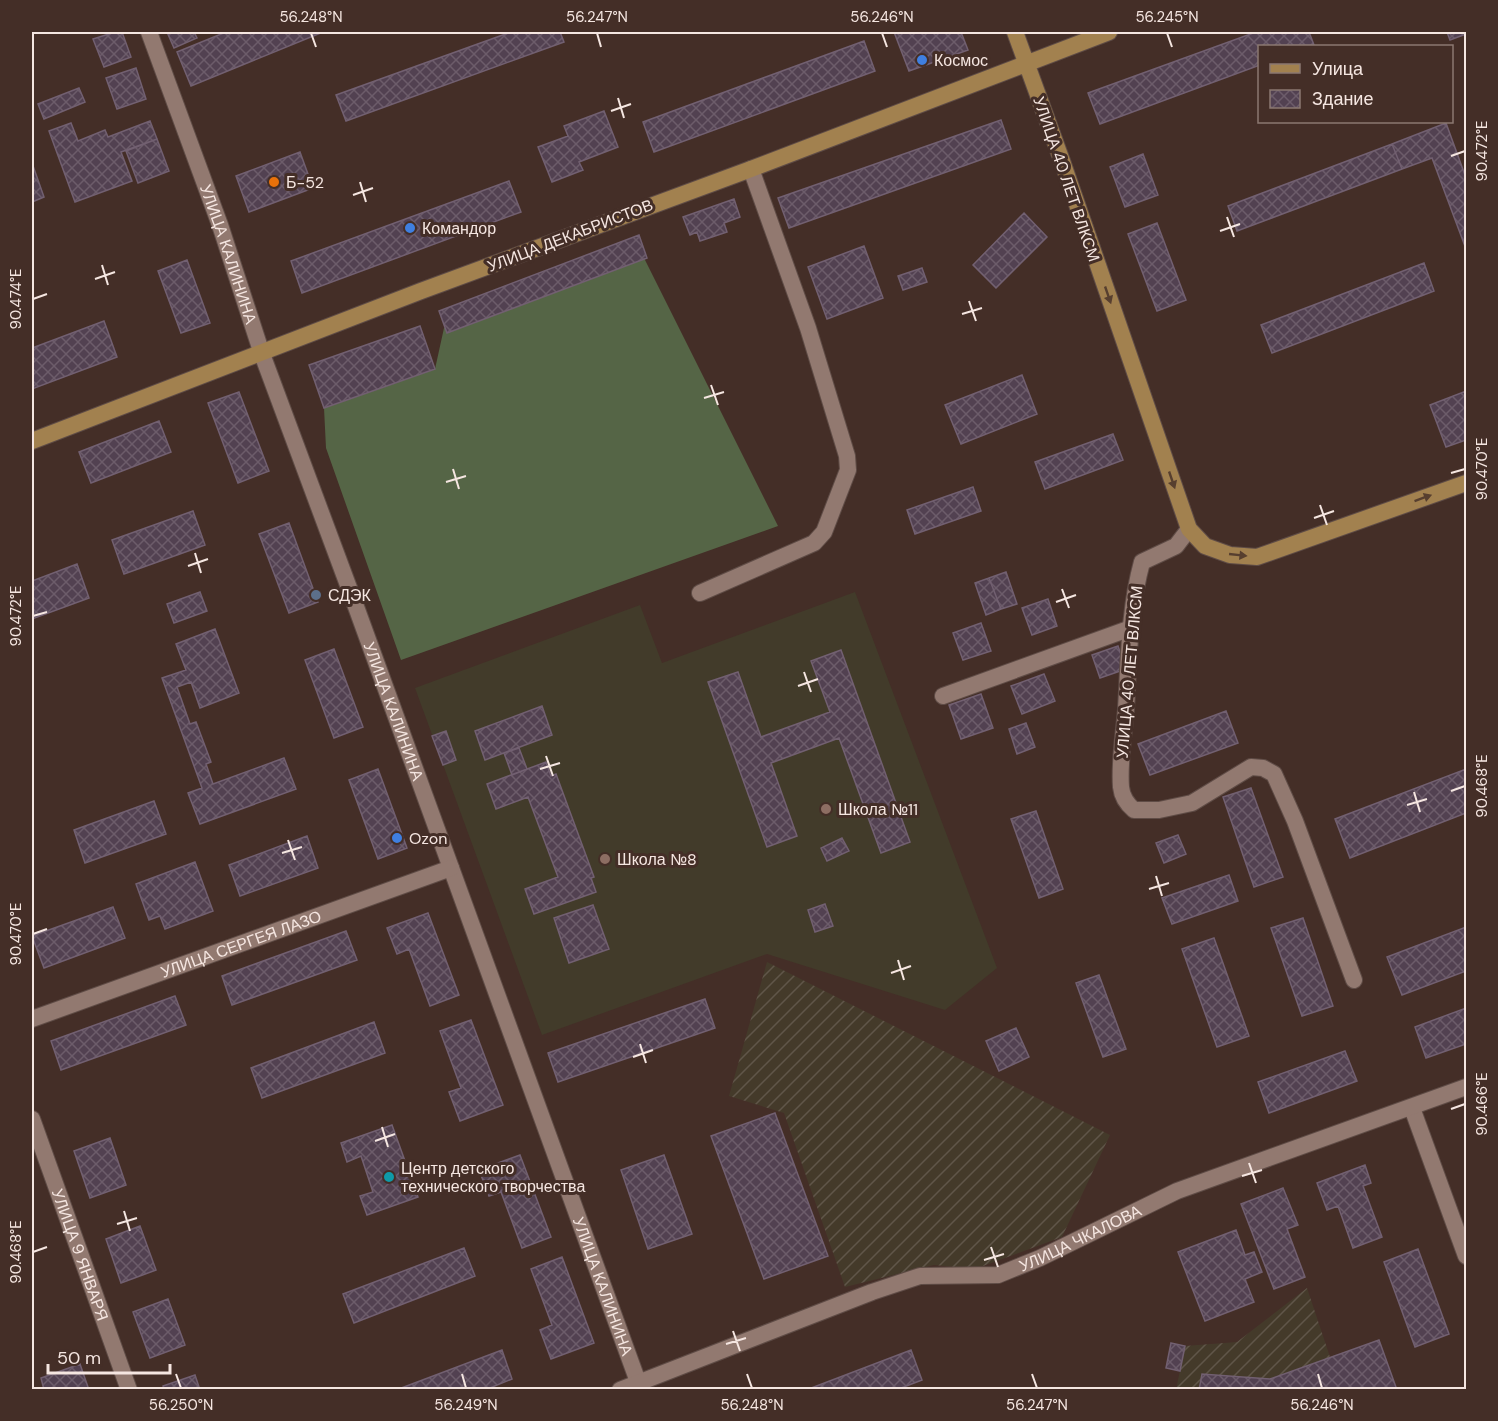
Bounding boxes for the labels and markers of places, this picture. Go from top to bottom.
place label: Космос [934,50,988,71]
marker: Космос [915,53,929,67]
place label: Б-52 [286,172,324,193]
marker: Б-52 [267,175,281,189]
place label: Командор [422,218,496,239]
marker: Командор [403,221,417,235]
place label: СДЭК [328,585,372,606]
marker: СДЭК [309,588,323,602]
place label: Школа №11 [838,799,918,820]
marker: Школа №11 [819,802,833,816]
place label: Ozon [409,828,447,849]
marker: Ozon [390,831,404,845]
place label: Школа №8 [617,849,697,870]
marker: Школа №8 [598,852,612,866]
place label: Центр детского технического творчества [401,1158,585,1197]
marker: Центр детского технического творчества [382,1170,396,1184]

